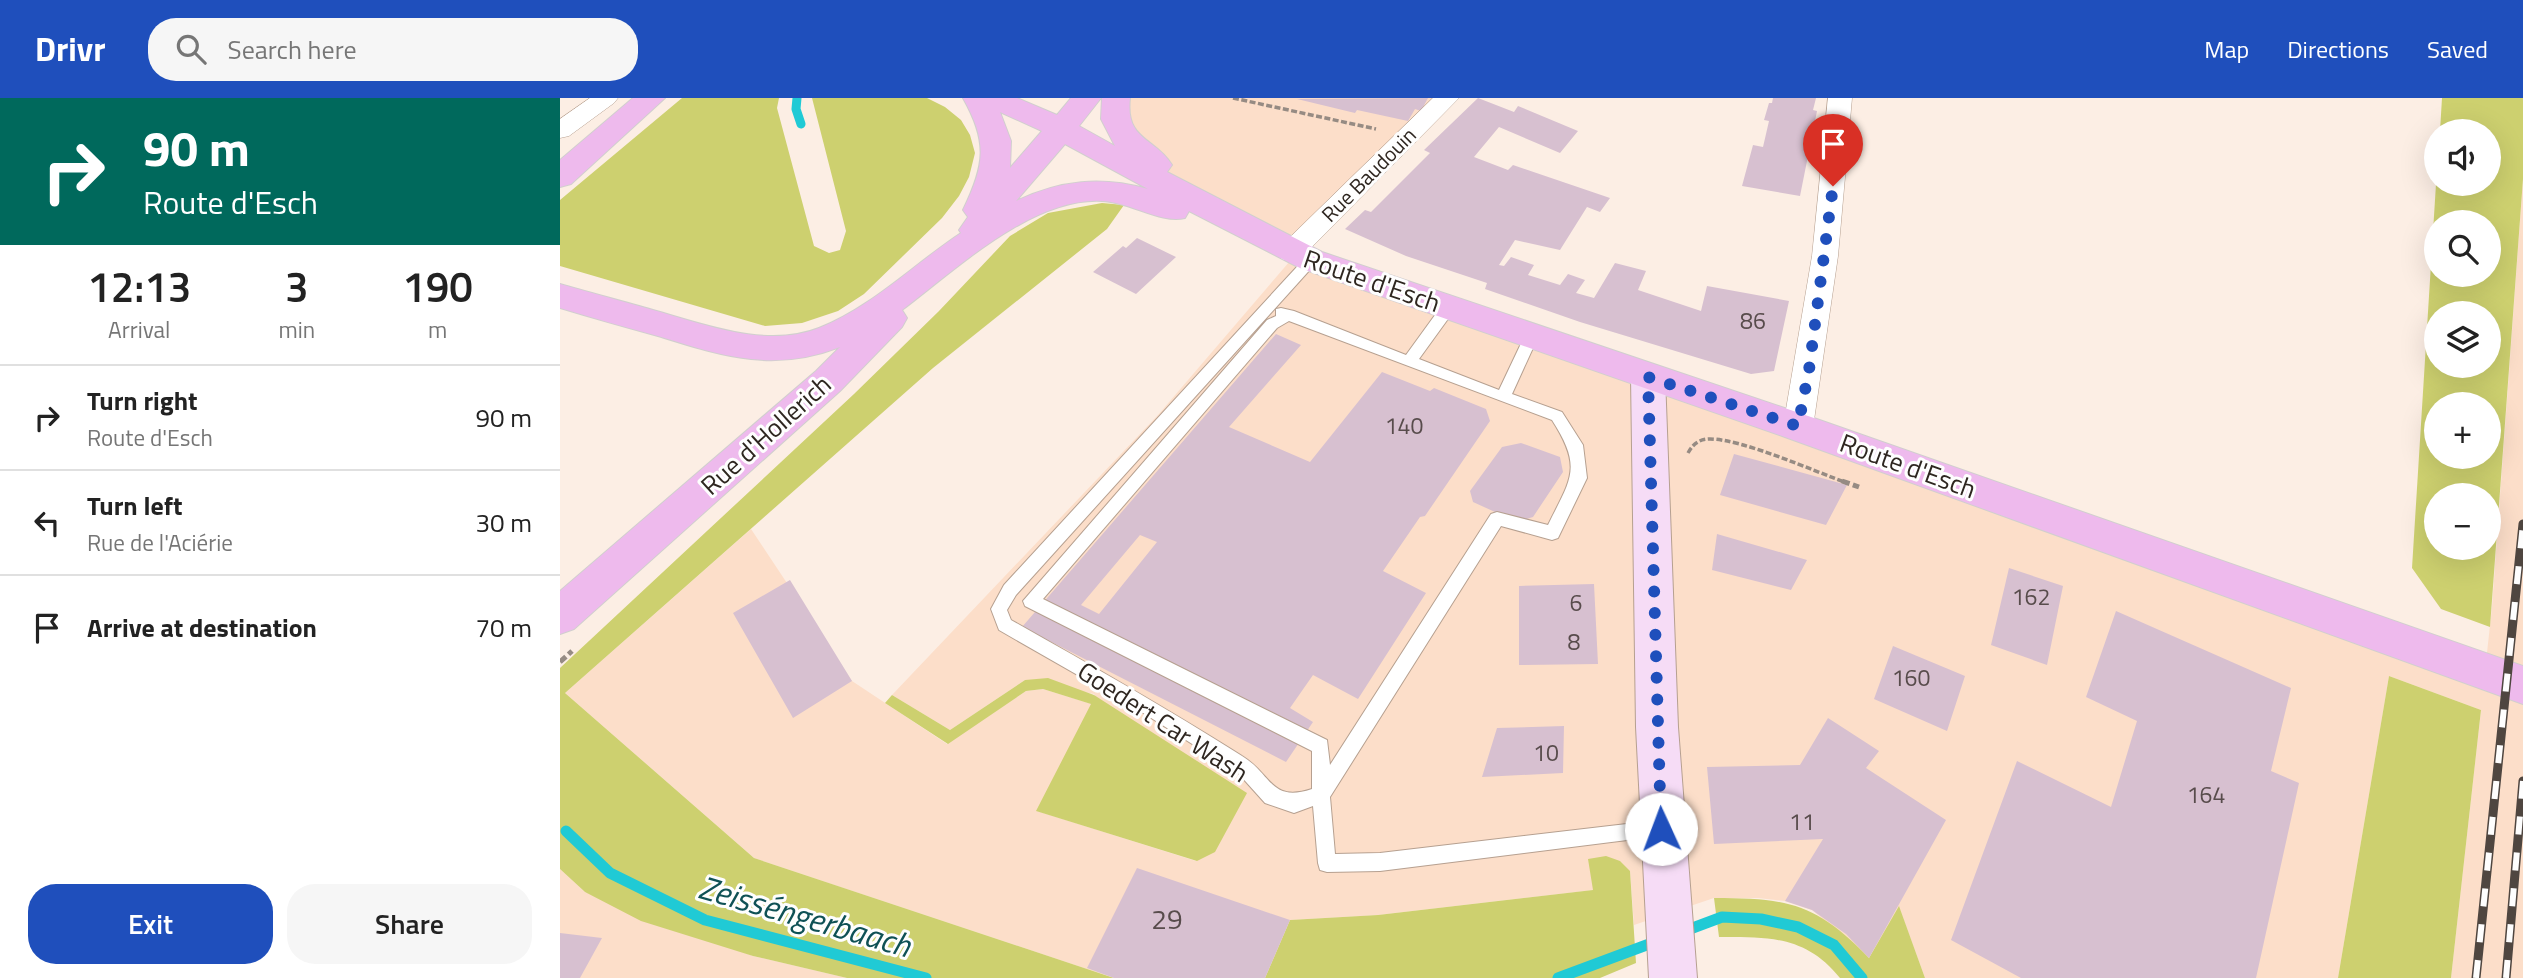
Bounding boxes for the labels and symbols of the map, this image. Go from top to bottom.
pin [1803,114,1863,186]
street label: Rue Baudouin [1313,119,1423,229]
street label: Route d'Esch [1299,239,1446,322]
house number: 86 [1740,303,1766,338]
street label: Rue d'Hollerich [692,365,840,504]
house number: 140 [1385,408,1423,443]
street label: Route d'Esch [1835,423,1982,508]
house number: 162 [2012,579,2050,614]
house number: 6 [1570,585,1582,620]
house number: 8 [1568,624,1581,659]
street label: Goedert Car Wash [1070,652,1257,792]
house number: 160 [1892,660,1930,695]
house number: 10 [1533,735,1559,770]
house number: 164 [2187,777,2225,812]
position arrow [1624,792,1698,866]
house number: 11 [1789,804,1815,839]
water label: Zeisséngerbaach [693,862,918,971]
house number: 29 [1151,897,1183,940]

